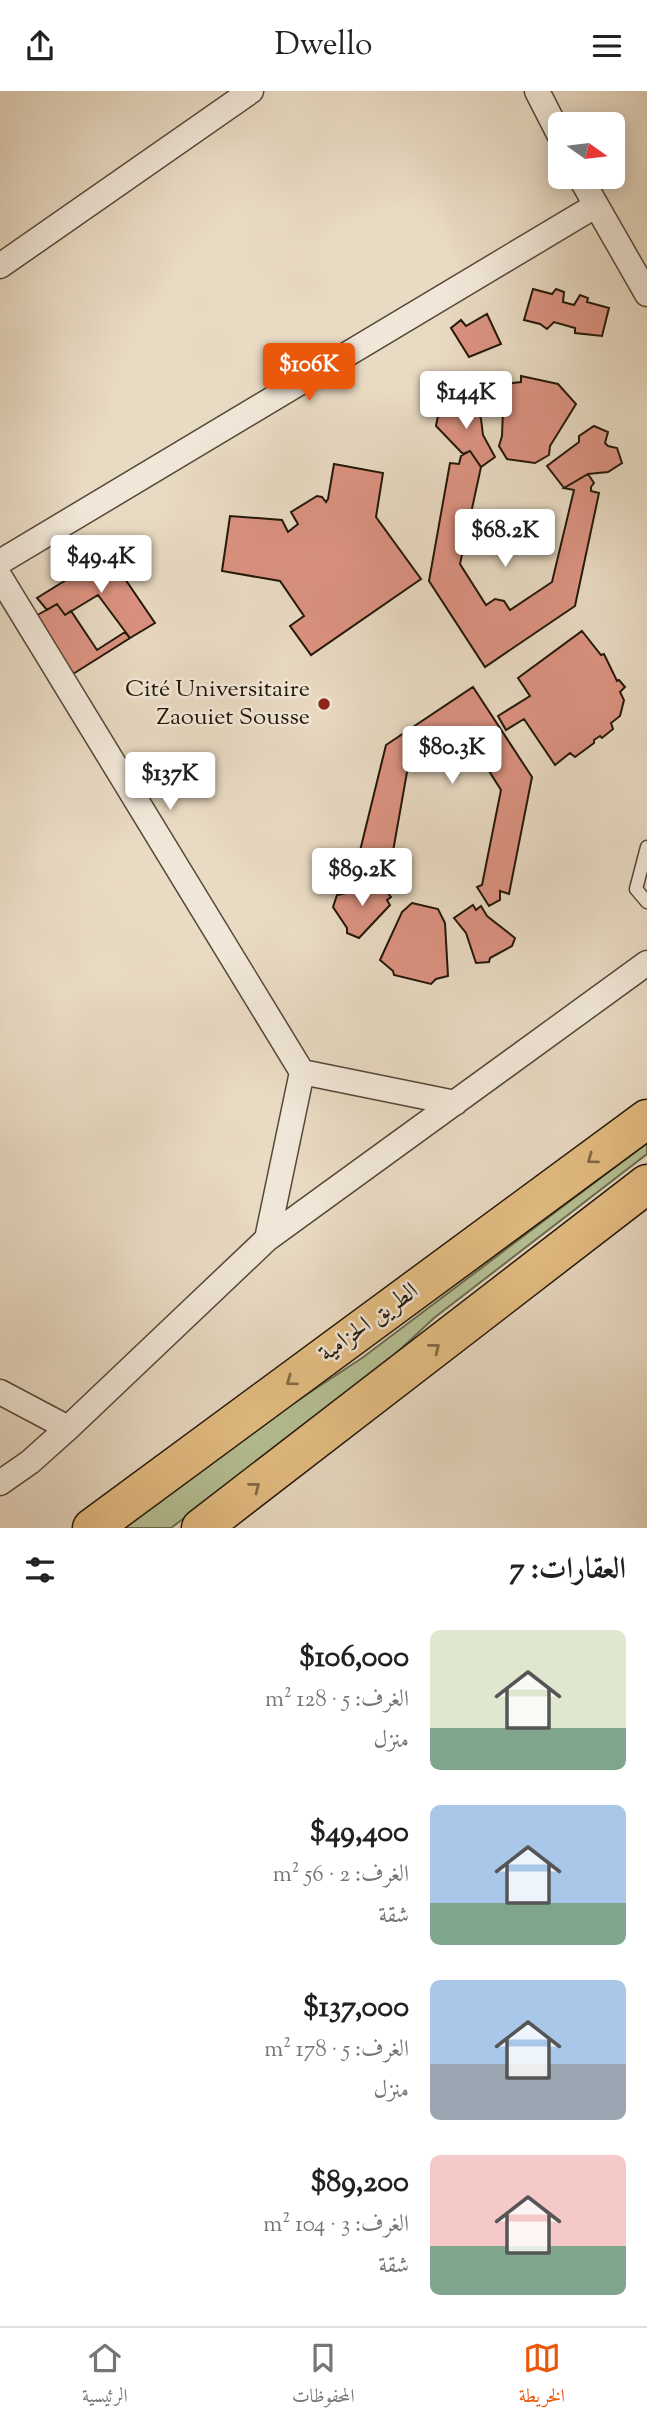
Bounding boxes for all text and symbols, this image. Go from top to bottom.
text: Dwello [274,23,373,69]
icon: share [21,27,59,65]
icon: menu [588,27,626,65]
north arrow [548,112,625,189]
map controls [548,112,625,189]
pin: $106K [260,343,358,403]
text: $106K [279,349,339,382]
pin: $144K [417,371,515,431]
text: $144K [436,377,496,410]
pin: $68.2K [448,510,562,569]
text: $68.2K [471,515,539,548]
pin: $49.4K [44,535,158,595]
text: $49.4K [67,541,135,574]
place label: Cité Universitaire Zaouiet Sousse [125,673,310,735]
marker: Cité Universitaire Zaouiet Sousse [316,696,332,712]
pin: $80.3K [395,727,509,786]
text: $80.3K [418,732,486,765]
pin: $137K [121,753,219,812]
text: $137K [141,758,199,791]
pin: $89.2K [305,849,419,908]
text: $89.2K [328,854,396,887]
one-way arrow [587,1151,600,1163]
street label: الطريق الحزامية [312,1275,426,1371]
one-way arrow [427,1343,440,1356]
one-way arrow [286,1373,299,1386]
one-way arrow [247,1482,260,1495]
text: العقارات: 7 [510,1549,626,1592]
icon: filters [21,1551,59,1589]
text: $106,000 [299,1637,409,1680]
icon: home [486,1658,570,1742]
text: الغرف: 5 · 128 m² [265,1684,409,1717]
text: منزل [374,1725,409,1758]
text: $49,400 [309,1812,409,1855]
icon: home [486,1833,570,1917]
text: الغرف: 2 · 56 m² [273,1859,409,1892]
text: شقة [379,1900,409,1933]
text: $137,000 [303,1987,409,2030]
icon: home [486,2008,570,2092]
text: الغرف: 5 · 178 m² [264,2034,409,2067]
text: منزل [374,2075,409,2108]
text: $89,200 [310,2162,409,2205]
icon: home [486,2183,570,2267]
text: الغرف: 3 · 104 m² [263,2209,409,2242]
text: شقة [379,2250,409,2283]
tab: الرئيسية [82,2339,128,2414]
tab: المحفوظات [292,2339,355,2414]
tab: الخريطة [519,2339,565,2414]

